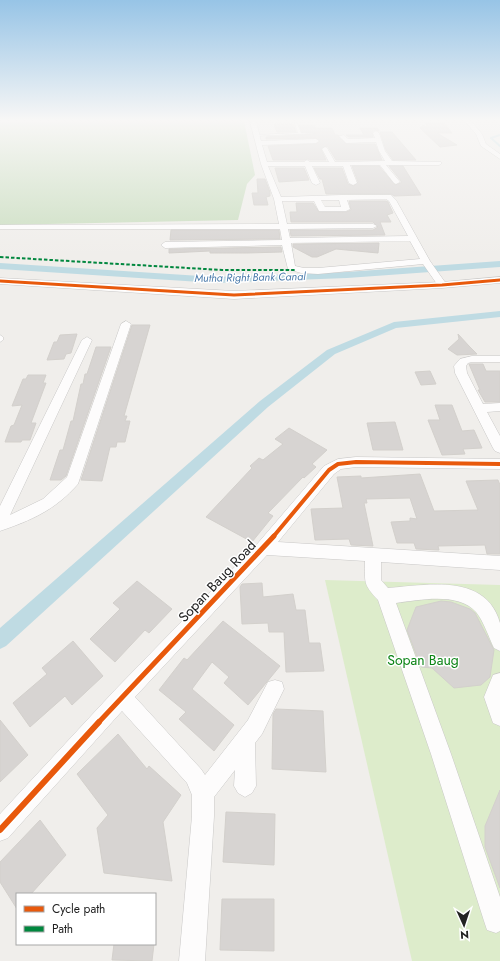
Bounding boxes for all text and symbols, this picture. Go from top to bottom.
water label: Mutha Right Bank Canal [194,268,306,286]
street label: Sopan Baug Road [174,535,260,627]
park label: Sopan Baug [387,650,459,670]
legend [16,893,156,945]
text: Cycle path [52,900,105,918]
north arrow [444,905,484,945]
text: Path [52,920,73,938]
text: N [460,927,469,943]

